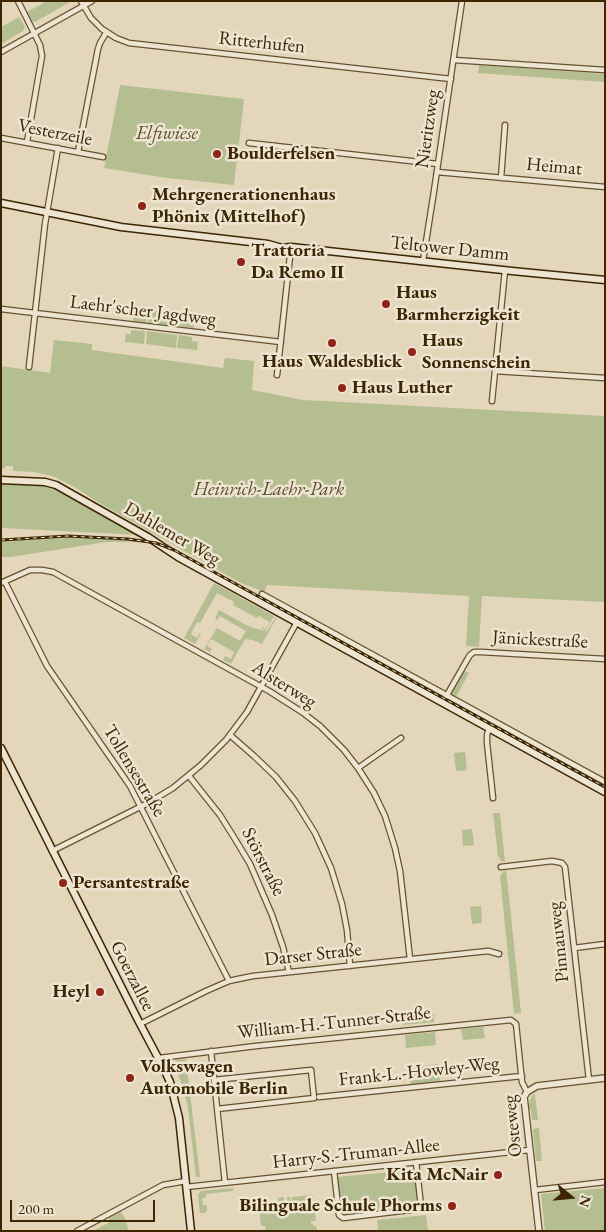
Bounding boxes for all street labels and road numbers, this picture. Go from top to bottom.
street label: Ritterhufen [218,27,306,59]
street label: Nieritzweg [411,88,445,170]
street label: Vesterzeile [16,115,94,151]
street label: Heimat [525,153,583,181]
street label: Teltower Damm [389,231,511,267]
street label: Laehr'scher Jagdweg [68,291,218,331]
street label: Dahlemer Weg [120,497,224,571]
street label: Jänickestraße [492,626,588,654]
street label: Alsterweg [248,656,320,714]
street label: Tollensestraße [98,721,170,821]
street label: Störstraße [236,824,290,900]
street label: Pinnauweg [543,901,575,983]
street label: Goerzallee [105,937,159,1015]
street label: Darser Straße [263,939,363,971]
street label: William-H.-Tunner-Straße [236,1002,432,1044]
street label: Frank-L.-Howley-Weg [338,1052,500,1092]
street label: Osteweg [498,1094,528,1158]
street label: Harry-S.-Truman-Allee [271,1134,441,1174]

